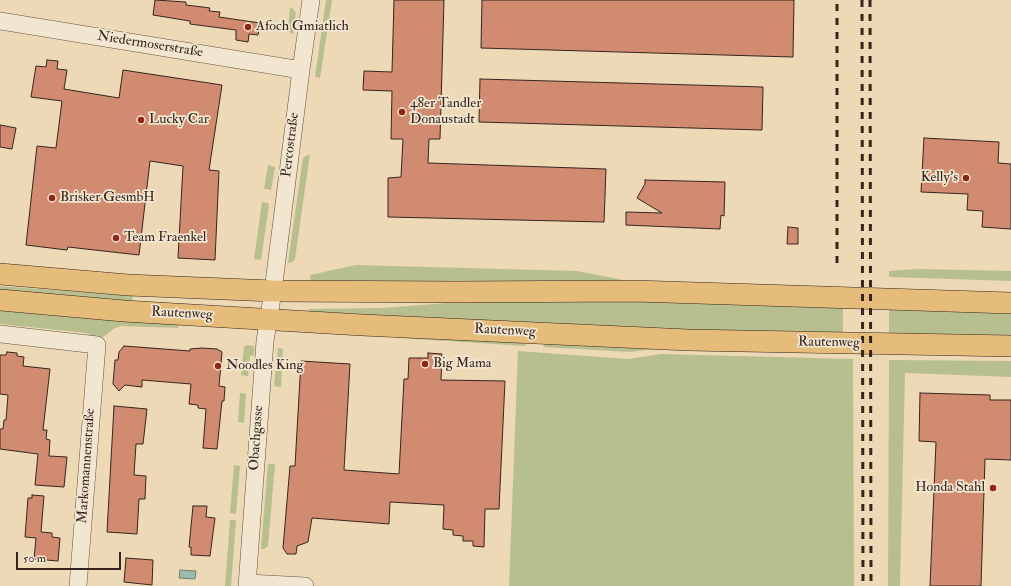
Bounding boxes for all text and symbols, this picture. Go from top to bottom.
place label: Afoch Gmiatlich [256,19,349,35]
marker: Afoch Gmiatlich [243,22,253,32]
street label: Niedermoserstraße [96,28,204,62]
place label: 48er Tandler Donaustadt [410,96,481,128]
marker: 48er Tandler Donaustadt [397,107,407,117]
place label: Lucky Car [149,112,209,128]
street label: Percostraße [279,112,303,178]
marker: Lucky Car [136,115,146,125]
place label: Kelly's [921,170,958,186]
marker: Kelly's [961,173,971,183]
place label: Brisker GesmbH [60,190,155,206]
marker: Brisker GesmbH [47,193,57,203]
place label: Team Fraenkel [124,230,206,246]
marker: Team Fraenkel [111,233,121,243]
street label: Rautenweg [151,304,213,324]
street label: Rautenweg [474,321,536,341]
street label: Rautenweg [798,334,860,352]
place label: Big Mama [433,356,492,372]
place label: Noodles King [226,358,303,374]
marker: Big Mama [420,359,430,369]
marker: Noodles King [213,361,223,371]
street label: Obachgasse [246,405,268,471]
street label: Markomannenstraße [75,408,99,524]
place label: Honda Stahl [915,480,985,496]
marker: Honda Stahl [988,483,998,493]
scale bar [18,544,123,570]
text: 50 m [23,551,46,566]

